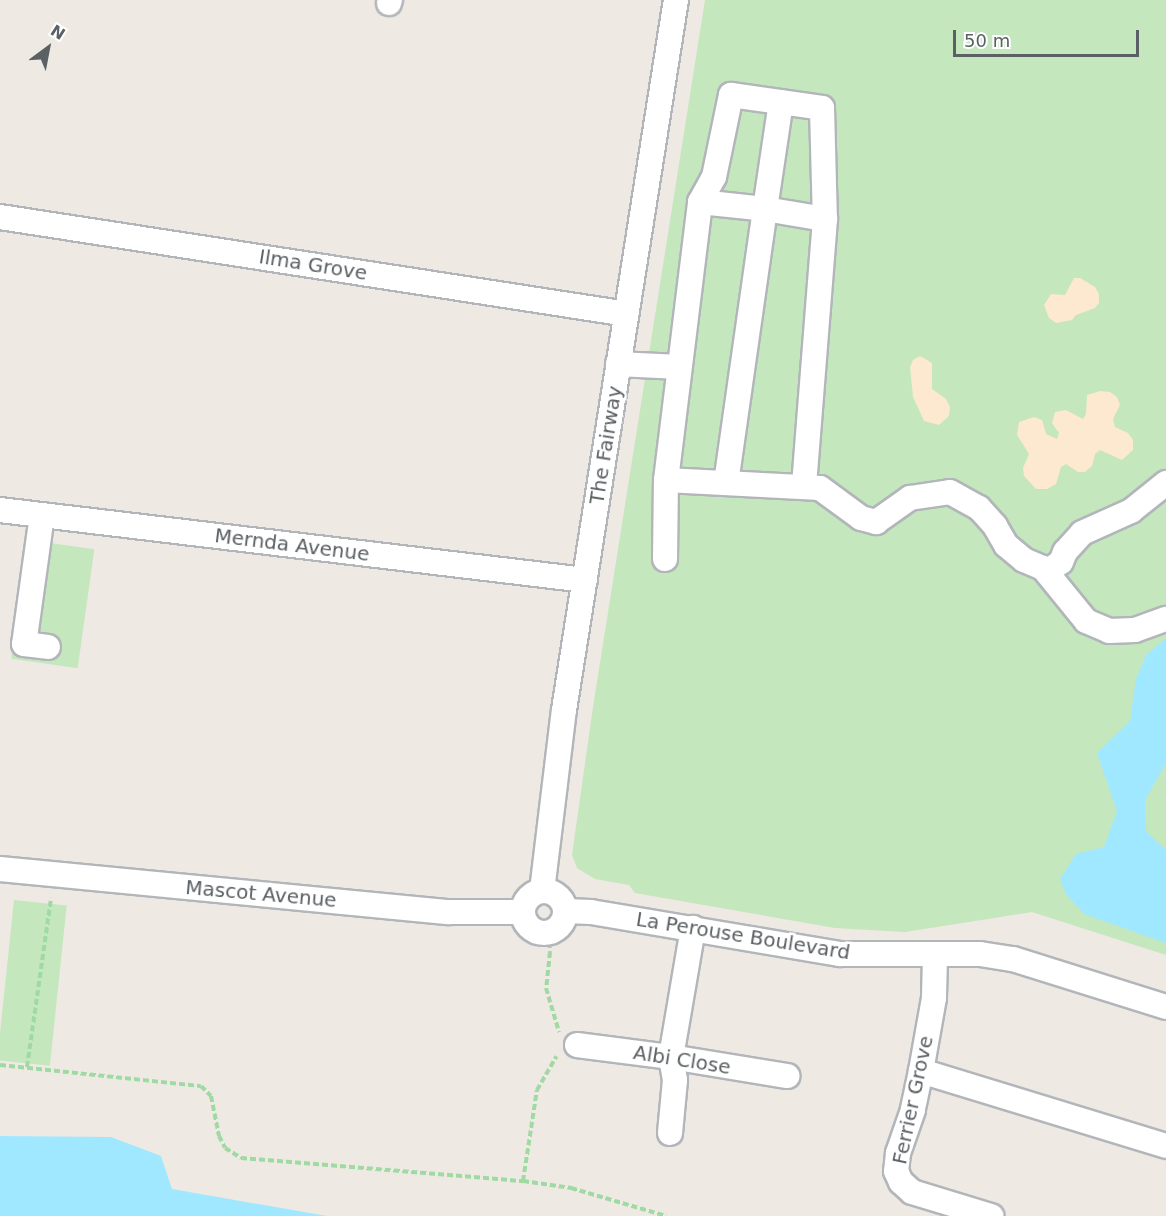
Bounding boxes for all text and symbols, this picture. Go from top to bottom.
north arrow [18,18,78,78]
scale bar [956,18,1142,56]
text: N [47,21,69,44]
text: 50 m [964,30,1010,51]
street label: Ilma Grove [257,245,369,285]
street label: The Fairway [585,384,627,506]
street label: Mernda Avenue [213,524,371,566]
street label: Mascot Avenue [184,875,338,913]
street label: La Perouse Boulevard [634,907,852,965]
street label: Ferrier Grove [888,1033,938,1167]
street label: Albi Close [632,1040,732,1080]

